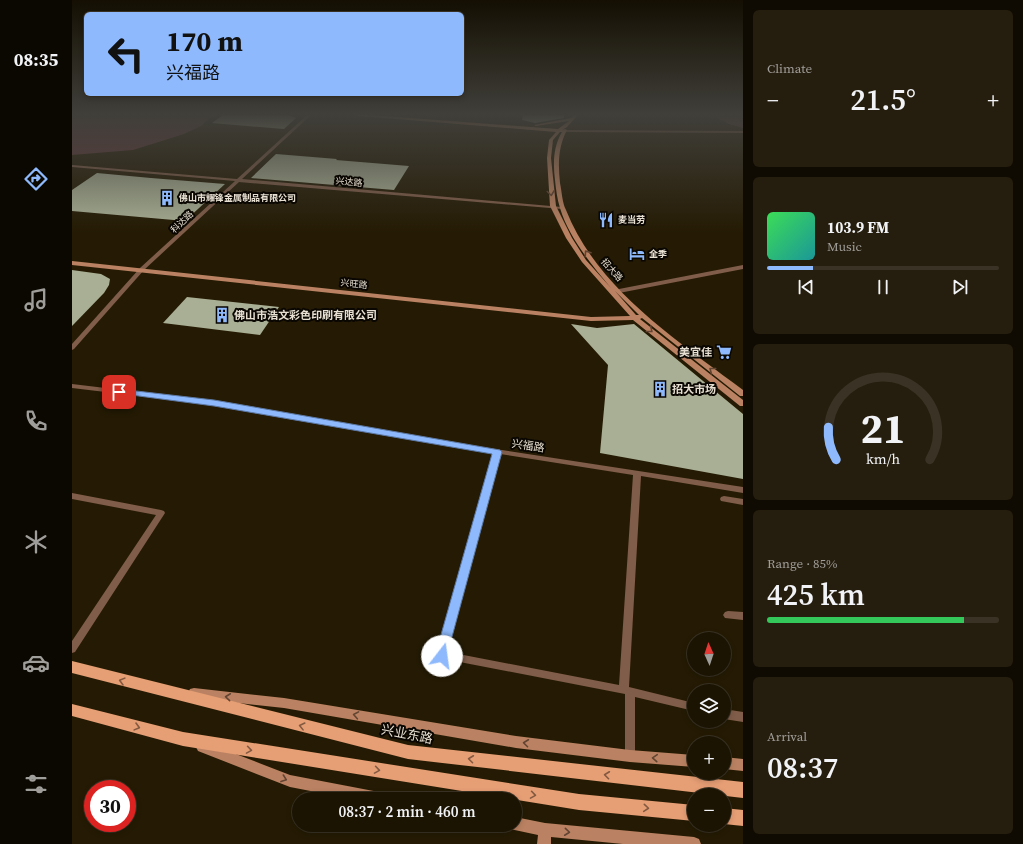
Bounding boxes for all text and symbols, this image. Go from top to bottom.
text: 170 m [166,22,243,60]
icon: left [100,28,152,80]
text: 08:35 [14,47,58,72]
text: 兴福路 [166,60,220,85]
text: Climate [767,60,812,77]
text: 21.5° [850,79,916,120]
text: − [767,85,779,115]
text: + [987,85,999,115]
icon: directions [22,165,50,193]
street label: 兴达路 [335,175,363,189]
building icon: 佛山市耀锋金属制品有限公司 [158,189,176,207]
one-way arrow [546,190,555,196]
place label: 佛山市耀锋金属制品有限公司 [178,192,296,204]
street label: 科达路 [168,208,196,236]
restaurant icon: 麦当劳 [597,211,615,229]
place label: 麦当劳 [618,214,645,226]
text: 103.9 FM [827,217,889,238]
text: Music [827,238,862,255]
hotel icon: 全季 [628,245,646,263]
place label: 全季 [649,248,667,260]
one-way arrow [584,250,592,257]
street label: 招大路 [599,256,625,284]
icon: previous [795,276,817,298]
icon: pause [872,276,894,298]
icon: next [949,276,971,298]
street label: 兴旺路 [340,277,368,291]
icon: music [22,286,50,314]
building icon: 佛山市浩文彩色印刷有限公司 [213,306,231,324]
place label: 佛山市浩文彩色印刷有限公司 [234,308,377,323]
one-way arrow [646,325,653,332]
supermarket icon: 美宜佳 [715,343,733,361]
place label: 美宜佳 [679,345,712,360]
one-way arrow [710,367,717,374]
pin [102,375,136,409]
building icon: 招大市场 [651,380,669,398]
icon: arrive [108,381,130,403]
place label: 招大市场 [672,382,716,397]
text: 21 [860,400,906,457]
icon: phone [22,407,50,435]
street label: 兴福路 [511,436,545,456]
text: km/h [866,449,900,469]
icon: climate [22,528,50,556]
text: Range · 85% [767,555,838,572]
text: 425 km [767,574,865,615]
north arrow [687,632,731,676]
map controls [687,632,731,832]
position arrow [421,635,463,677]
icon: car [22,649,50,677]
one-way arrow [119,677,126,686]
button: layers [687,684,731,728]
one-way arrow [225,692,231,701]
one-way arrow [353,711,359,720]
street label: 兴业东路 [380,721,434,747]
one-way arrow [133,722,140,731]
one-way arrow [299,722,306,731]
text: Arrival [767,728,807,745]
button: + [687,736,731,780]
one-way arrow [523,739,529,748]
one-way arrow [246,745,252,754]
text: 08:37 [767,747,838,788]
one-way arrow [652,753,658,762]
one-way arrow [468,755,474,764]
one-way arrow [374,765,380,774]
icon: filters [22,770,50,798]
one-way arrow [604,771,610,780]
one-way arrow [281,774,288,783]
speed limit sign: 30 [84,780,136,832]
button: − [687,788,731,832]
one-way arrow [530,790,536,798]
text: 08:37 · 2 min · 460 m [339,801,475,822]
one-way arrow [643,804,649,813]
one-way arrow [564,827,570,836]

